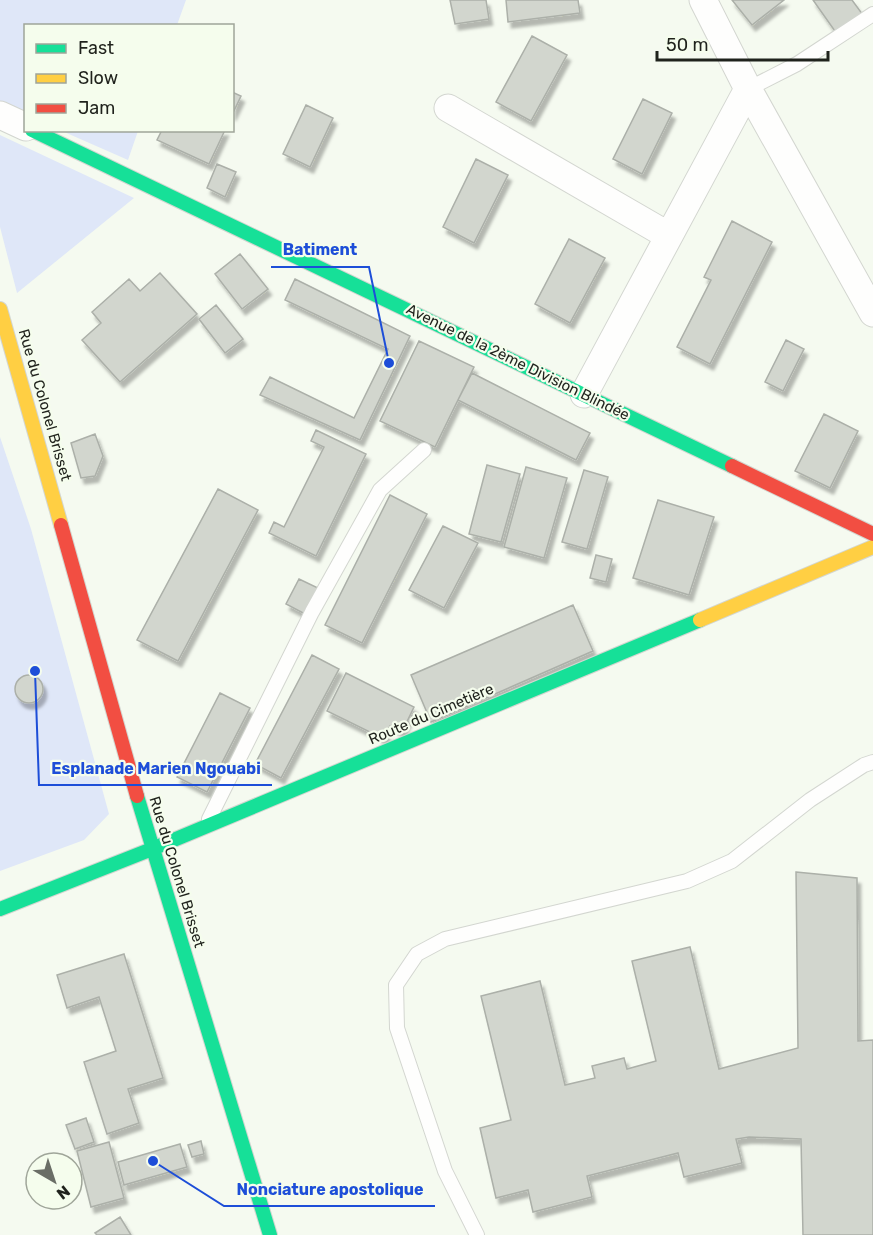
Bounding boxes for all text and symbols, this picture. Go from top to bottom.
legend [24,24,234,132]
scale bar [657,24,828,62]
text: 50 m [666,34,709,56]
text: Fast [78,37,114,59]
text: Slow [78,67,118,89]
text: Jam [78,97,115,119]
callout: Batiment [271,233,369,267]
text: Batiment [283,240,358,259]
street label: Avenue de la 2ème Division Blindée [403,300,633,424]
street label: Rue du Colonel Brisset [15,327,75,483]
street label: Route du Cimetière [366,680,496,748]
callout: Esplanade Marien Ngouabi [39,751,272,785]
text: Esplanade Marien Ngouabi [51,759,261,778]
street label: Rue du Colonel Brisset [145,794,209,950]
north arrow [24,1151,84,1211]
callout: Nonciature apostolique [224,1172,435,1206]
text: Nonciature apostolique [236,1180,424,1199]
text: N [53,1181,74,1203]

